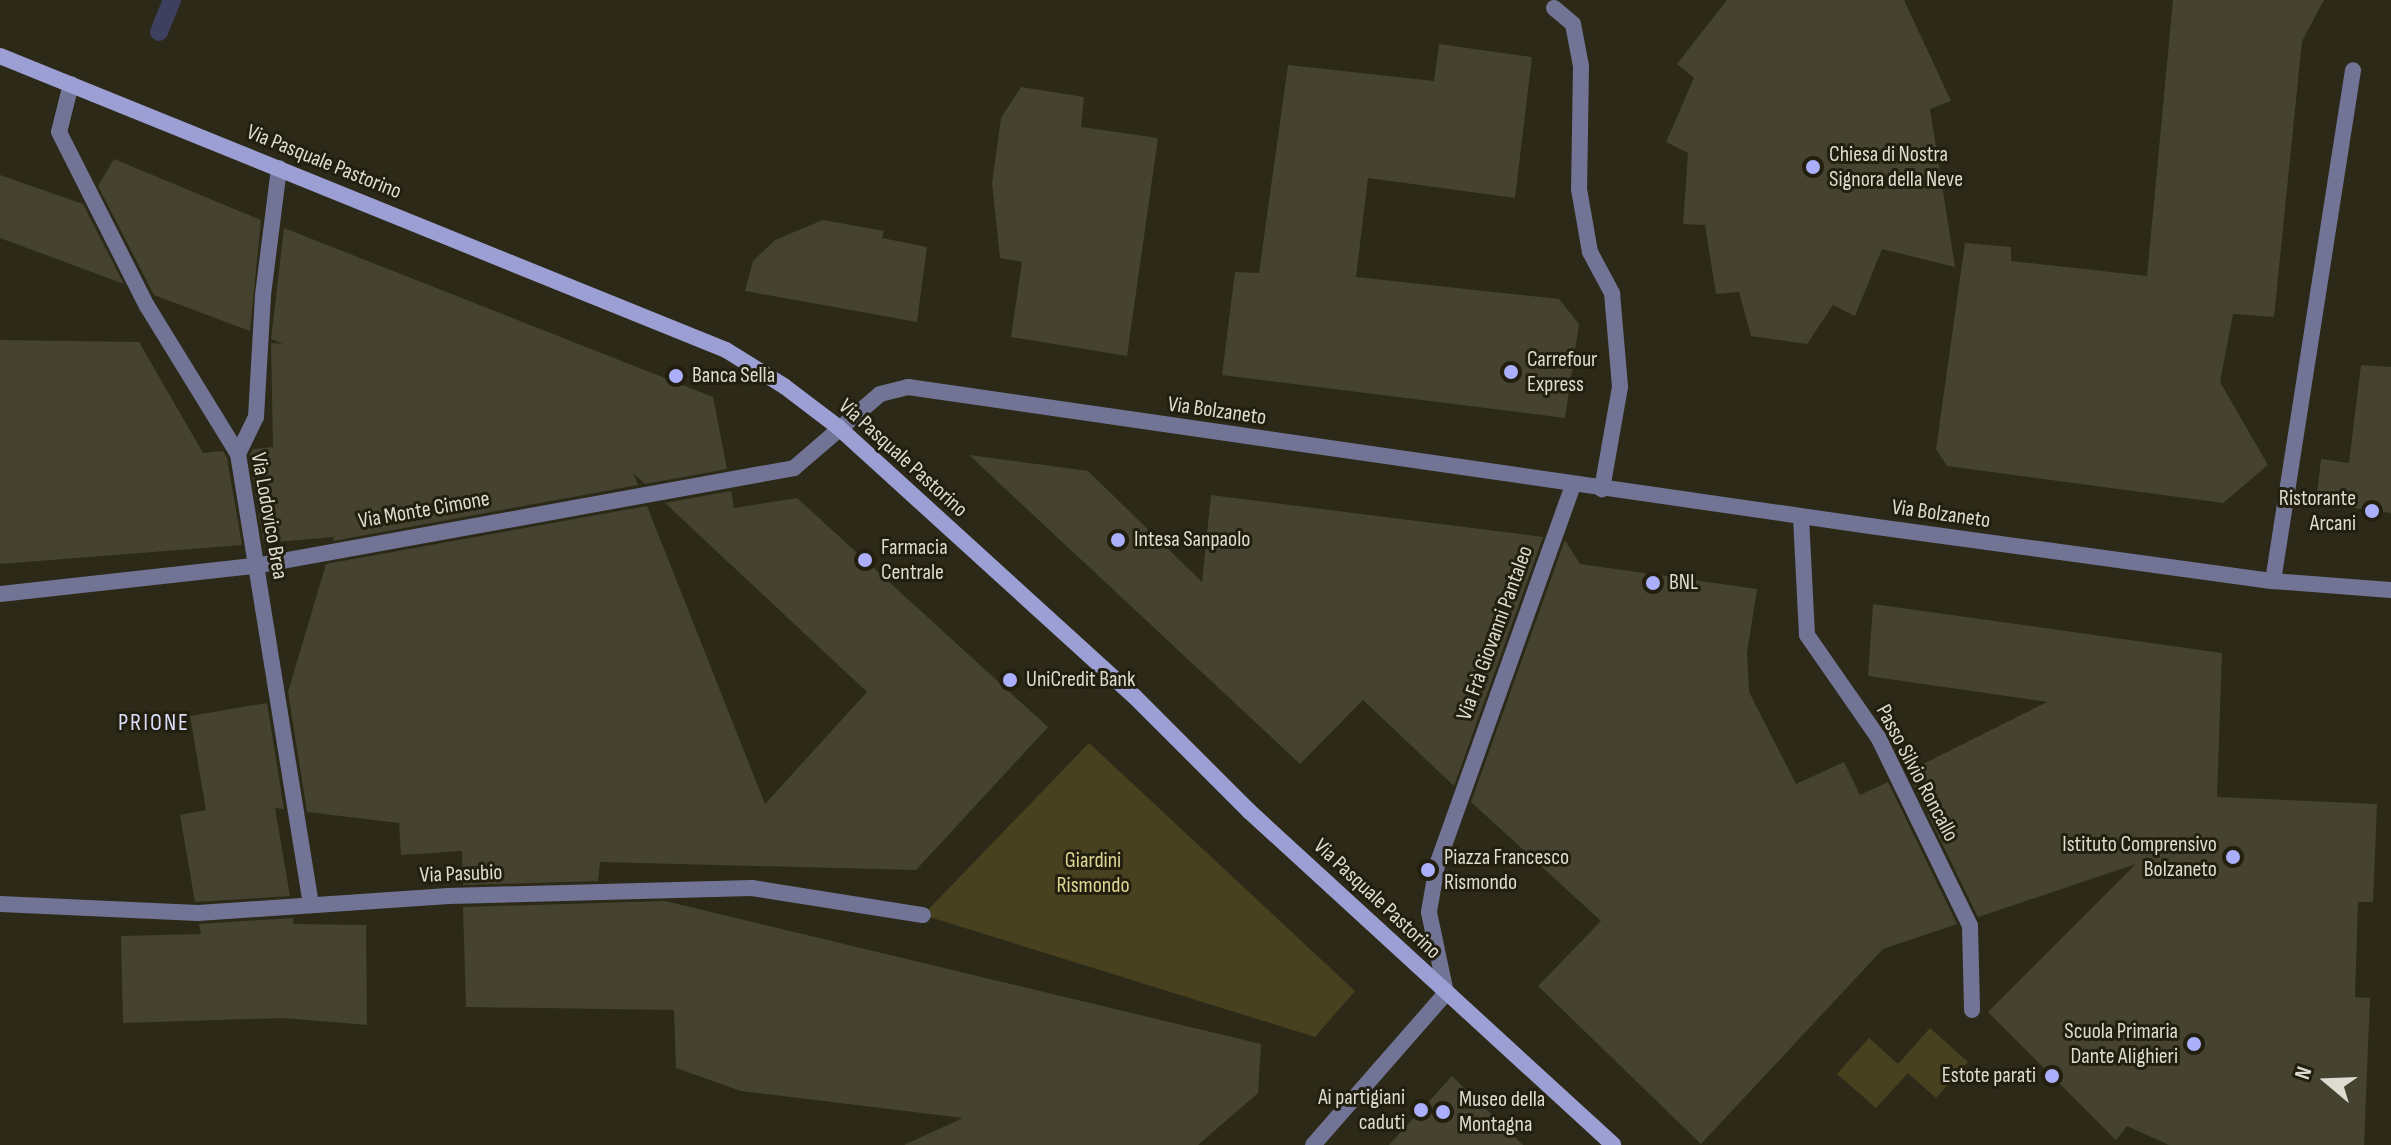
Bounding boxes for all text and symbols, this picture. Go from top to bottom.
street label: Via Pasquale Pastorino [243,119,405,205]
place label: Chiesa di Nostra Signora della Neve [1829,141,1963,192]
marker: Chiesa di Nostra Signora della Neve [1804,158,1822,176]
place label: Carrefour Express [1527,346,1597,398]
place label: Banca Sella [692,363,775,389]
marker: Carrefour Express [1502,363,1520,381]
marker: Banca Sella [667,367,685,385]
street label: Via Bolzaneto [1166,391,1268,431]
street label: Via Pasquale Pastorino [833,393,973,523]
street label: Via Lodovico Brea [245,451,293,581]
street label: Via Monte Cimone [356,485,492,535]
place label: Ristorante Arcani [2279,485,2356,536]
street label: Via Bolzaneto [1890,494,1992,534]
marker: Ristorante Arcani [2363,502,2381,520]
place label: Intesa Sanpaolo [1134,527,1250,553]
marker: Intesa Sanpaolo [1109,531,1127,549]
place label: Farmacia Centrale [881,534,948,586]
street label: Via Frà Giovanni Pantaleo [1451,542,1539,724]
marker: Farmacia Centrale [856,551,874,569]
place label: BNL [1669,570,1698,596]
marker: BNL [1644,574,1662,592]
place label: UniCredit Bank [1026,667,1135,693]
marker: UniCredit Bank [1001,671,1019,689]
street label: Passo Silvio Roncallo [1870,700,1964,846]
district label: PRIONE [118,709,190,737]
place label: Istituto Comprensivo Bolzaneto [2062,831,2217,882]
street label: Via Pasquale Pastorino [1308,833,1446,965]
place label: Piazza Francesco Rismondo [1444,844,1569,896]
park label: Giardini Rismondo [1056,847,1130,898]
marker: Istituto Comprensivo Bolzaneto [2224,848,2242,866]
street label: Via Pasubio [419,859,503,889]
marker: Piazza Francesco Rismondo [1419,861,1437,879]
place label: Scuola Primaria Dante Alighieri [2064,1018,2178,1070]
marker: Scuola Primaria Dante Alighieri [2185,1035,2203,1053]
north arrow [2287,1041,2367,1121]
place label: Estote parati [1942,1063,2036,1089]
text: N [2289,1063,2319,1083]
marker: Estote parati [2043,1067,2061,1085]
place label: Ai partigiani caduti [1318,1084,1405,1136]
place label: Museo della Montagna [1459,1086,1545,1138]
marker: Ai partigiani caduti [1412,1101,1430,1119]
marker: Museo della Montagna [1434,1103,1452,1121]

